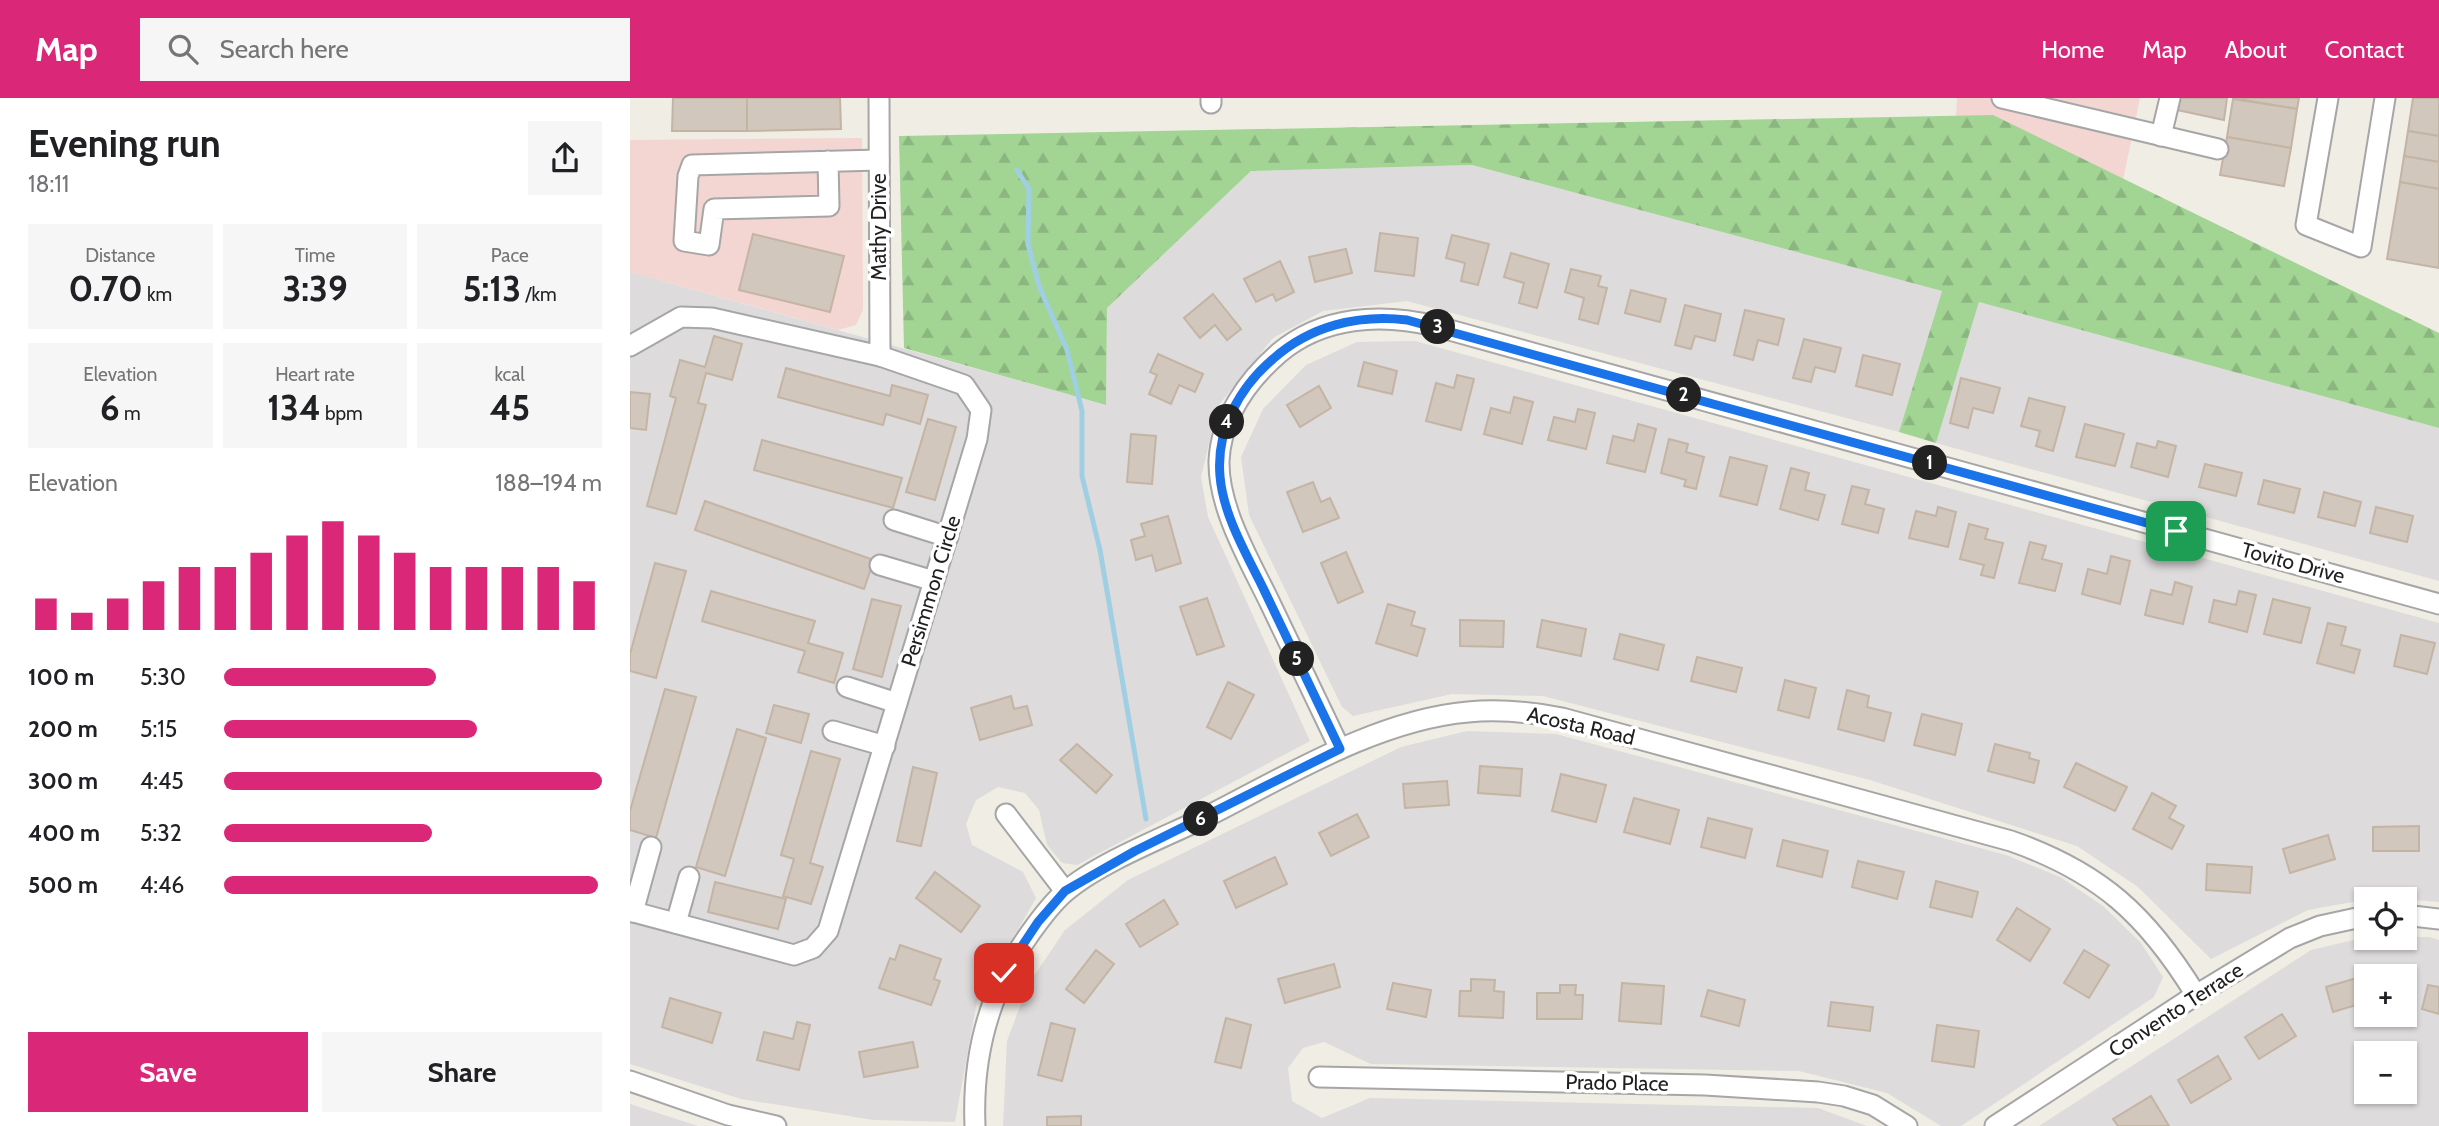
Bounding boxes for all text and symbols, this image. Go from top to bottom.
search box [140,18,630,81]
text: Map [35,29,98,69]
icon: search [164,30,202,68]
text: Search here [220,33,349,65]
text: Home [2041,35,2104,64]
text: Map [2142,35,2187,64]
text: About [2225,35,2287,64]
text: Contact [2325,35,2404,64]
text: Evening run [28,120,221,167]
button: share [528,121,602,195]
text: 18:11 [28,170,69,198]
street label: Mathy Drive [866,173,891,281]
text: Distance [85,244,155,267]
text: Time [295,244,335,267]
text: Pace [491,244,529,267]
text: 0.70 [68,267,143,310]
text: 3:39 [282,267,348,310]
text: 5:13 [463,267,521,310]
text: km [143,283,172,306]
text: /km [521,283,557,306]
pin: 3 [1420,310,1456,344]
text: 3 [1432,315,1443,338]
text: Elevation [83,363,157,386]
text: Heart rate [275,363,355,386]
text: kcal [495,363,525,386]
pin: 2 [1666,378,1702,412]
text: 2 [1678,383,1689,406]
text: 6 [100,386,120,429]
text: 134 [267,386,321,429]
text: 45 [489,386,530,429]
text: m [120,402,141,425]
text: bpm [321,402,363,425]
pin: 4 [1210,404,1244,440]
text: 4 [1221,410,1232,433]
pin: 1 [1912,446,1948,480]
text: 1 [1926,451,1933,474]
text: Elevation [28,469,118,497]
text: 188–194 m [495,469,602,497]
pin [2146,501,2206,561]
street label: Persimmon Circle [896,512,965,669]
icon: arrive [2157,512,2195,550]
street label: Tovito Drive [2239,537,2348,588]
pin: 5 [1280,642,1314,676]
text: 5 [1291,647,1302,670]
text: 100 m [28,663,94,691]
text: 5:30 [140,663,186,691]
street label: Acosta Road [1525,701,1637,750]
text: 200 m [28,715,98,743]
text: 5:15 [140,715,177,743]
text: 300 m [28,767,98,795]
text: 4:45 [140,767,184,795]
pin: 6 [1184,802,1218,836]
text: 6 [1195,807,1206,830]
text: 400 m [28,819,100,847]
text: 5:32 [140,819,182,847]
text: 500 m [28,871,98,899]
text: 4:46 [140,871,184,899]
map controls [2354,887,2417,1104]
button: locate [2354,887,2417,950]
pin [974,943,1034,1003]
icon: check [985,954,1023,992]
street label: Convento Terrace [2104,957,2248,1062]
button: + [2354,964,2417,1027]
button: Save [28,1032,308,1112]
button: Share [322,1032,602,1112]
button: − [2354,1041,2417,1104]
street label: Prado Place [1565,1069,1669,1096]

